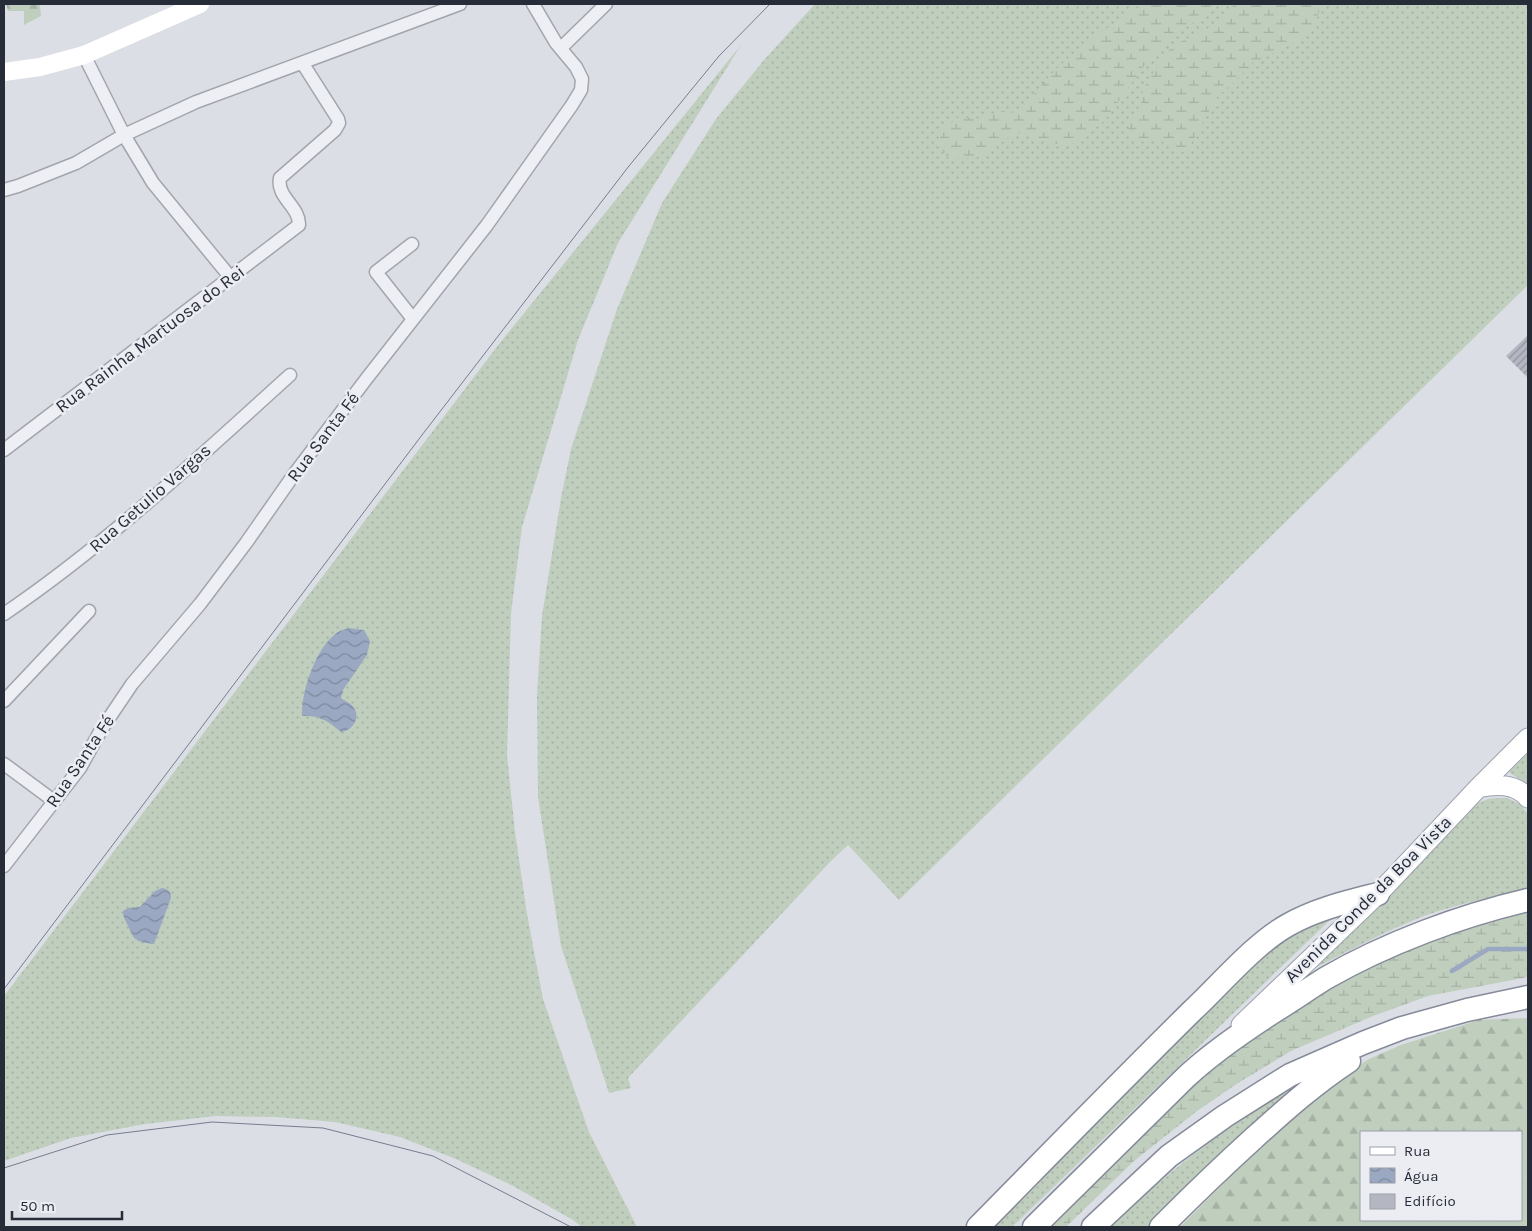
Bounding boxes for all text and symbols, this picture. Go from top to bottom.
street label: Rua Rainha Martuosa do Rei [51,261,249,417]
street label: Rua Santa Fé [282,388,364,486]
street label: Rua Getulio Vargas [85,439,215,557]
street label: Rua Santa Fé [41,711,119,811]
street label: Avenida Conde da Boa Vista [1280,811,1456,987]
legend [1360,1131,1522,1221]
text: Rua [1404,1142,1431,1160]
text: Água [1404,1167,1438,1185]
scale bar [12,1188,122,1220]
text: Edifício [1404,1192,1456,1210]
text: 50 m [20,1197,55,1215]

